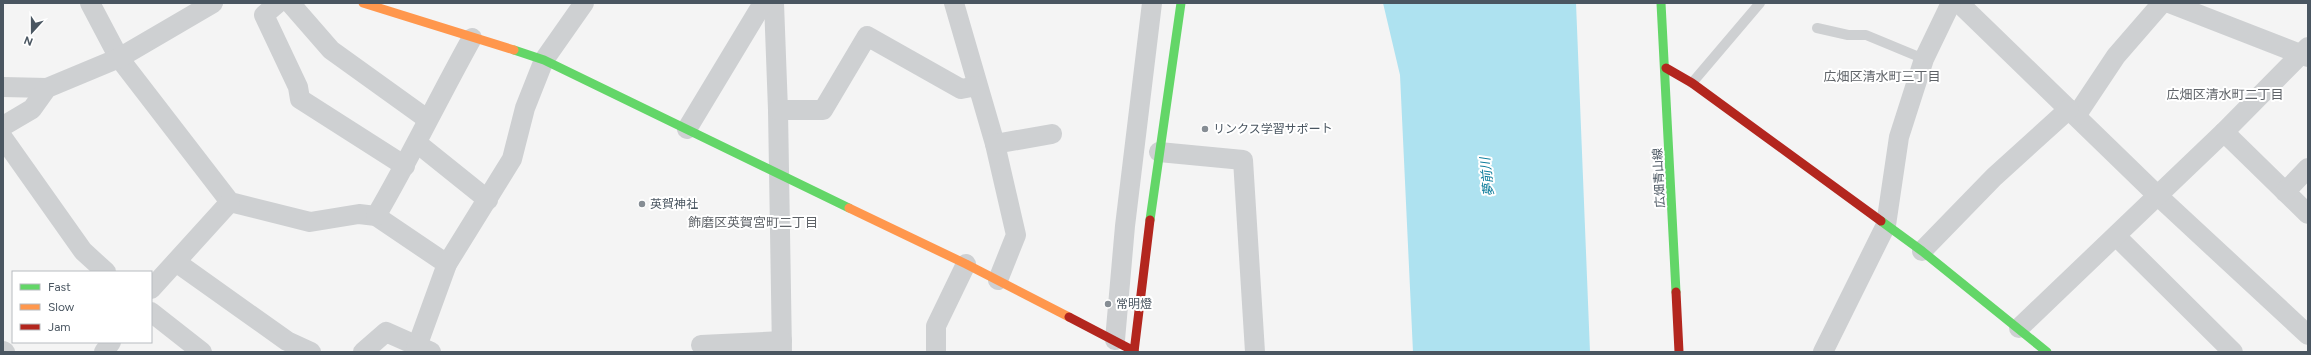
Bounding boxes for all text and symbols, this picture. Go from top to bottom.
north arrow [12,12,52,52]
text: N [22,33,35,48]
district label: 広畑区清水町三丁目 [1823,69,1941,84]
district label: 広畑区清水町二丁目 [2166,87,2284,102]
place label: リンクス学習サポート [1213,122,1333,136]
marker: リンクス学習サポート [1200,124,1210,134]
street label: 広畑青山線 [1650,148,1668,208]
water label: 夢前川 [1477,155,1496,197]
place label: 英賀神社 [650,197,698,211]
marker: 英賀神社 [637,199,647,209]
district label: 飾磨区英賀宮町二丁目 [688,215,818,230]
legend [12,271,152,343]
text: Fast [48,280,71,294]
place label: 常明燈 [1116,297,1152,311]
marker: 常明燈 [1103,299,1113,309]
text: Slow [48,300,75,314]
text: Jam [48,320,71,334]

